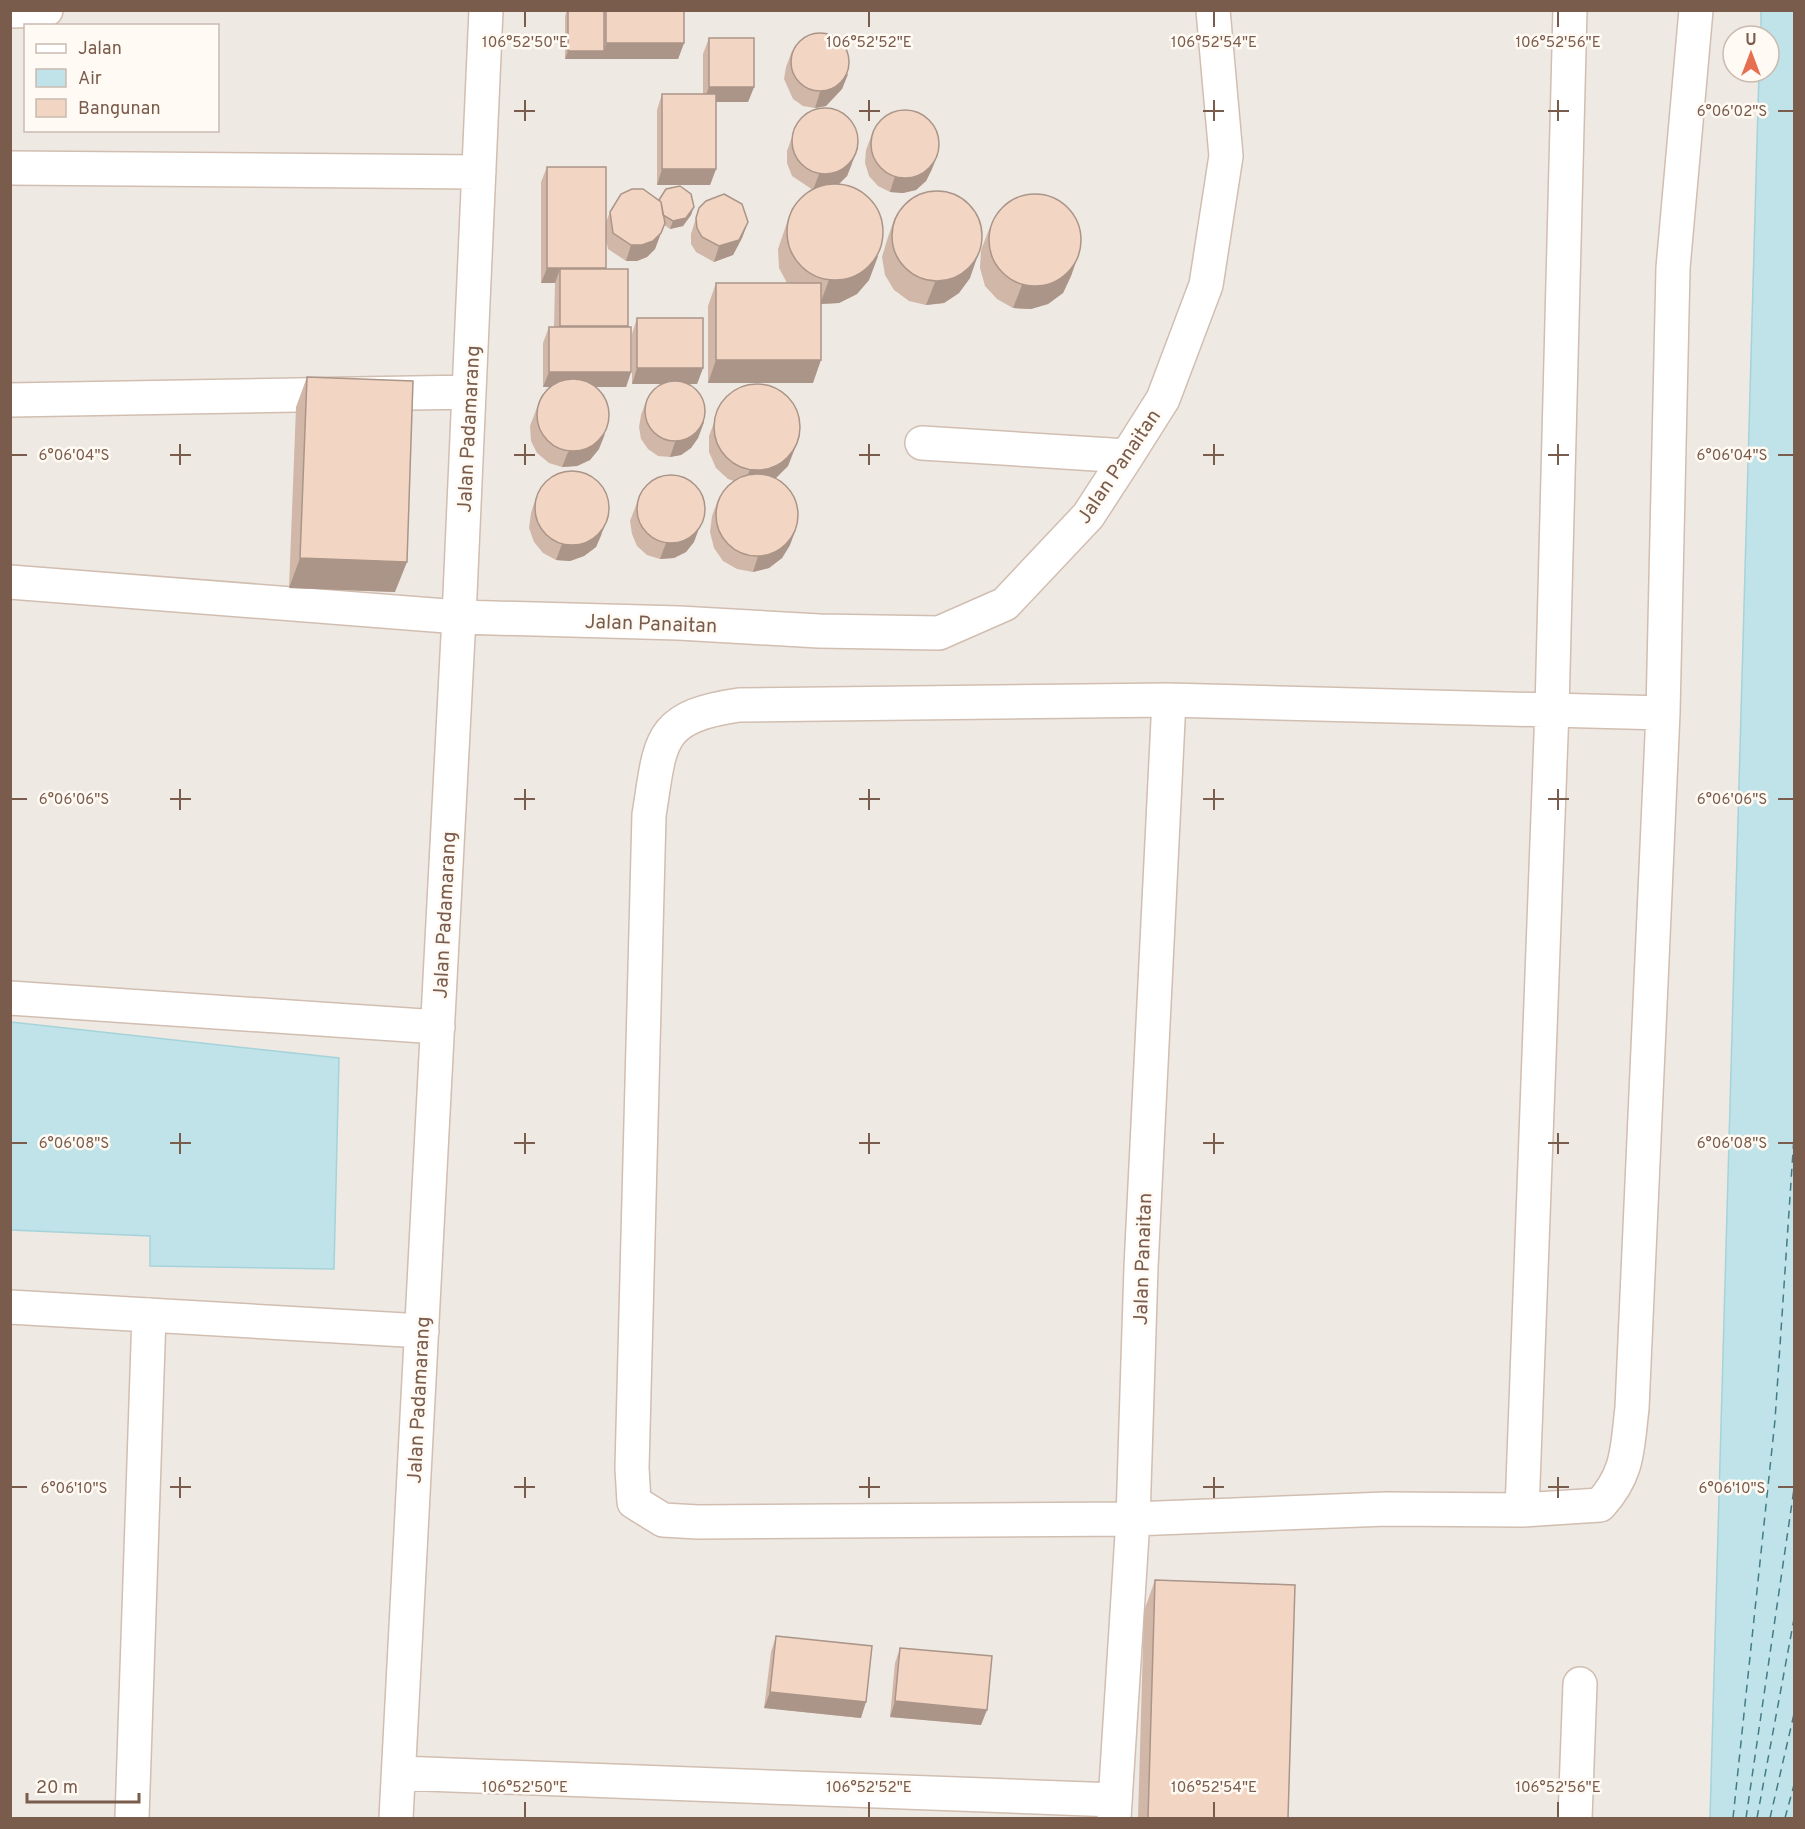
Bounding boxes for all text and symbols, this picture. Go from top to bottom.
legend [24,24,219,132]
north arrow [1721,24,1781,84]
text: U [1745,31,1757,51]
text: 106°52'50"E [482,34,568,53]
text: 106°52'52"E [826,34,912,53]
text: 106°52'54"E [1171,34,1257,53]
text: 106°52'56"E [1515,34,1601,53]
text: Jalan [78,38,122,61]
text: Air [78,68,102,91]
text: Bangunan [78,98,161,121]
text: 6°06'02"S [1697,103,1767,122]
street label: Jalan Padamarang [453,345,487,513]
street label: Jalan Panaitan [1072,405,1168,529]
text: 6°06'04"S [39,447,109,466]
text: 6°06'04"S [1697,447,1767,466]
street label: Jalan Panaitan [584,610,718,640]
text: 6°06'06"S [39,791,109,810]
text: 6°06'06"S [1697,791,1767,810]
street label: Jalan Padamarang [429,831,463,999]
text: 6°06'08"S [39,1135,109,1154]
text: 6°06'08"S [1697,1135,1767,1154]
street label: Jalan Panaitan [1129,1192,1159,1326]
street label: Jalan Padamarang [403,1316,437,1484]
text: 6°06'10"S [40,1480,108,1499]
text: 6°06'10"S [1698,1480,1766,1499]
scale bar [27,1766,140,1804]
text: 20 m [36,1777,78,1800]
text: 106°52'50"E [482,1779,568,1798]
text: 106°52'52"E [826,1779,912,1798]
text: 106°52'54"E [1171,1779,1257,1798]
text: 106°52'56"E [1515,1779,1601,1798]

